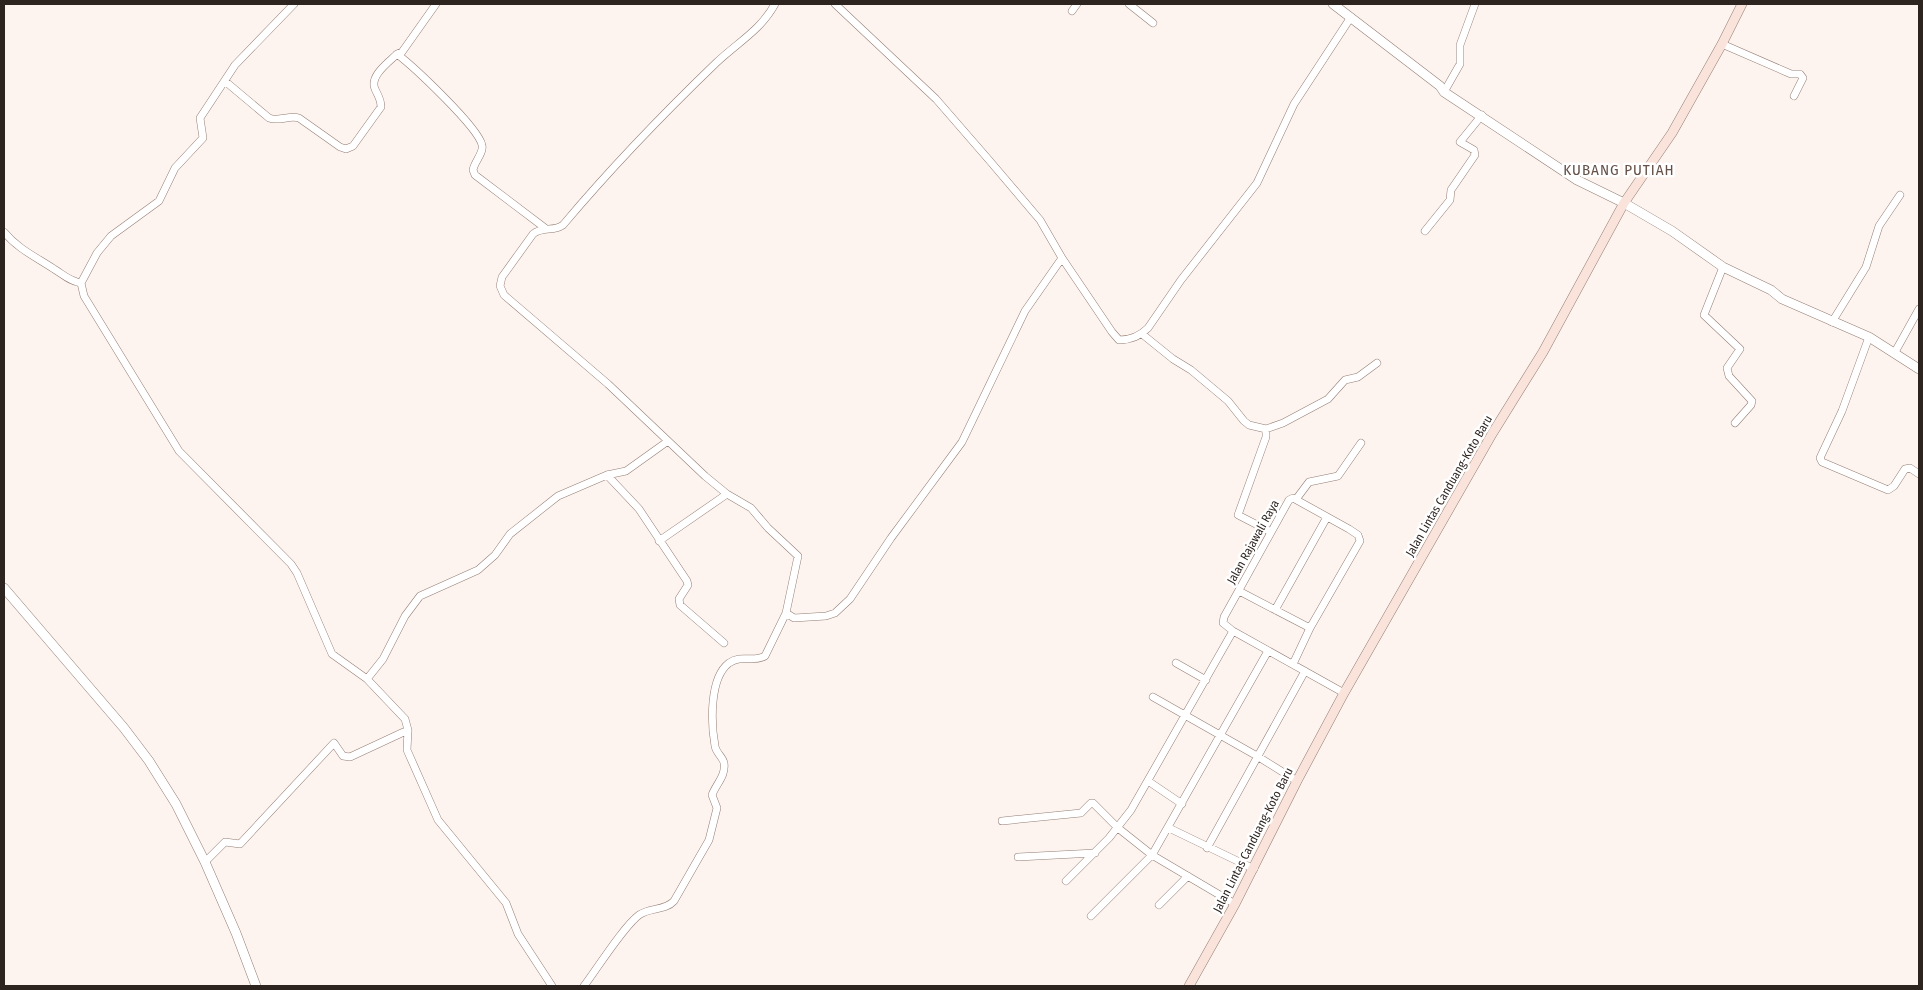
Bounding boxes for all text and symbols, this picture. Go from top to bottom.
district label: KUBANG PUTIAH [1563,161,1675,179]
street label: Jalan Lintas Canduang-Koto Baru [1403,413,1495,559]
street label: Jalan Rajawali Raya [1224,497,1282,586]
street label: Jalan Lintas Canduang-Koto Baru [1210,765,1296,915]

